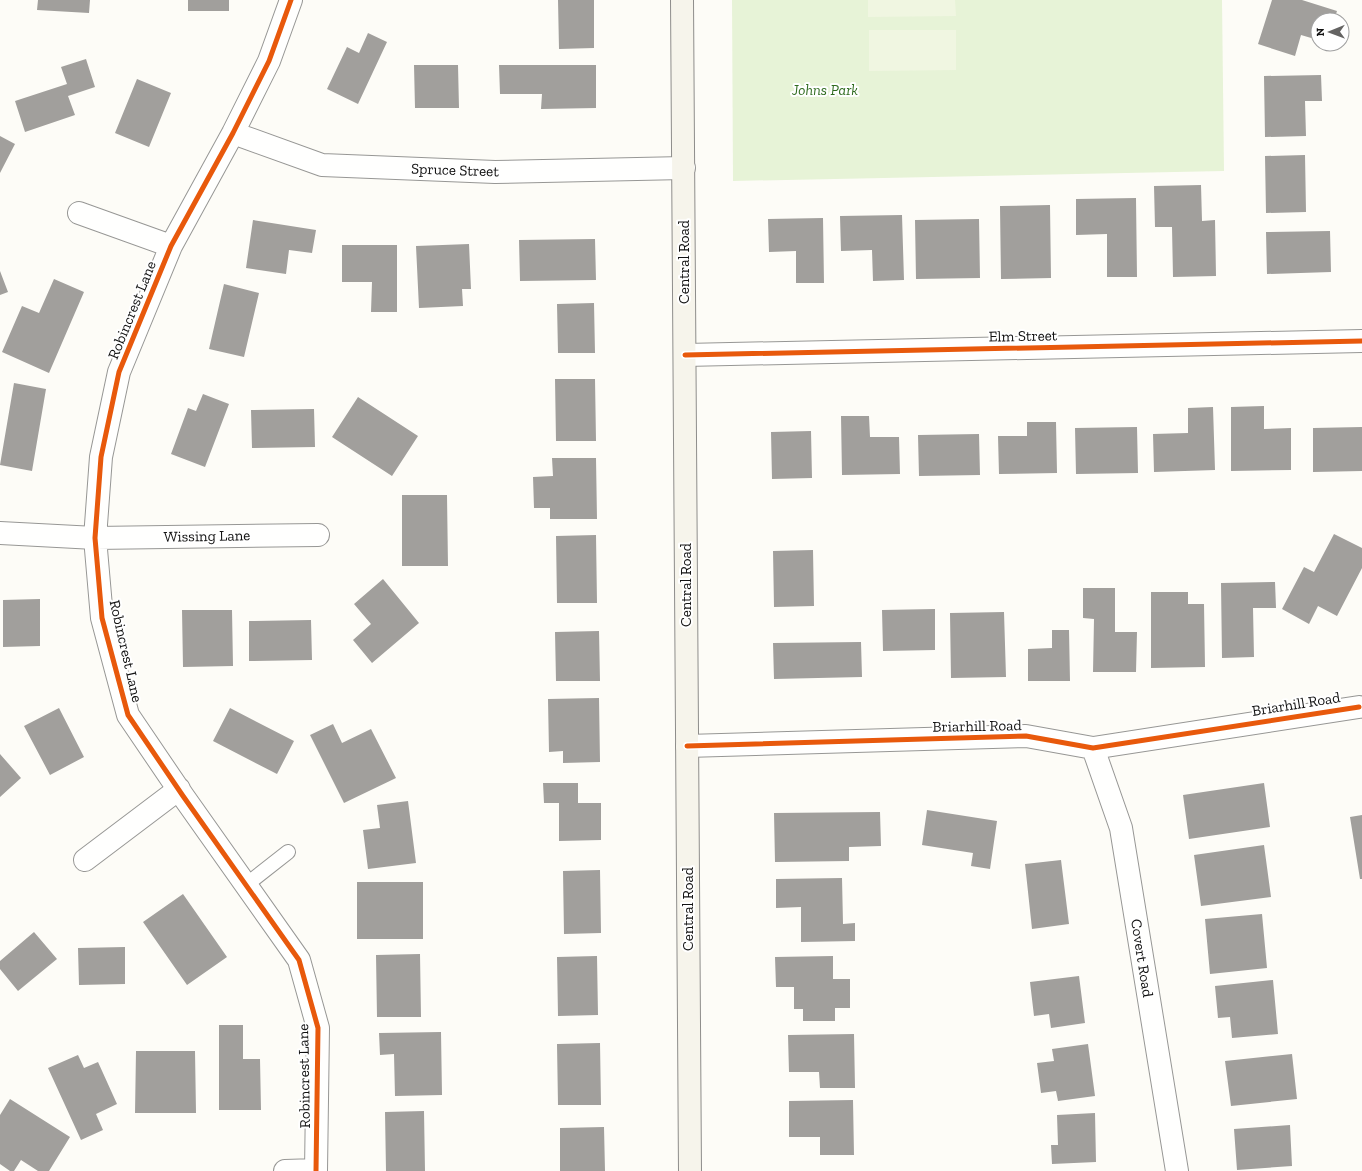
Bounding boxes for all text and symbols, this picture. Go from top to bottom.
north arrow [1310,12,1350,52]
text: N [1314,27,1327,36]
park label: Johns Park [791,81,858,99]
street label: Spruce Street [411,159,500,181]
street label: Central Road [675,219,693,304]
street label: Robincrest Lane [104,258,160,362]
street label: Elm Street [989,326,1058,346]
street label: Wissing Lane [164,526,250,546]
street label: Central Road [677,542,695,627]
street label: Robincrest Lane [105,598,147,704]
street label: Briarhill Road [1251,688,1342,720]
street label: Briarhill Road [932,716,1023,736]
street label: Central Road [679,866,697,951]
street label: Covert Road [1127,918,1157,999]
street label: Robincrest Lane [294,1024,314,1128]

